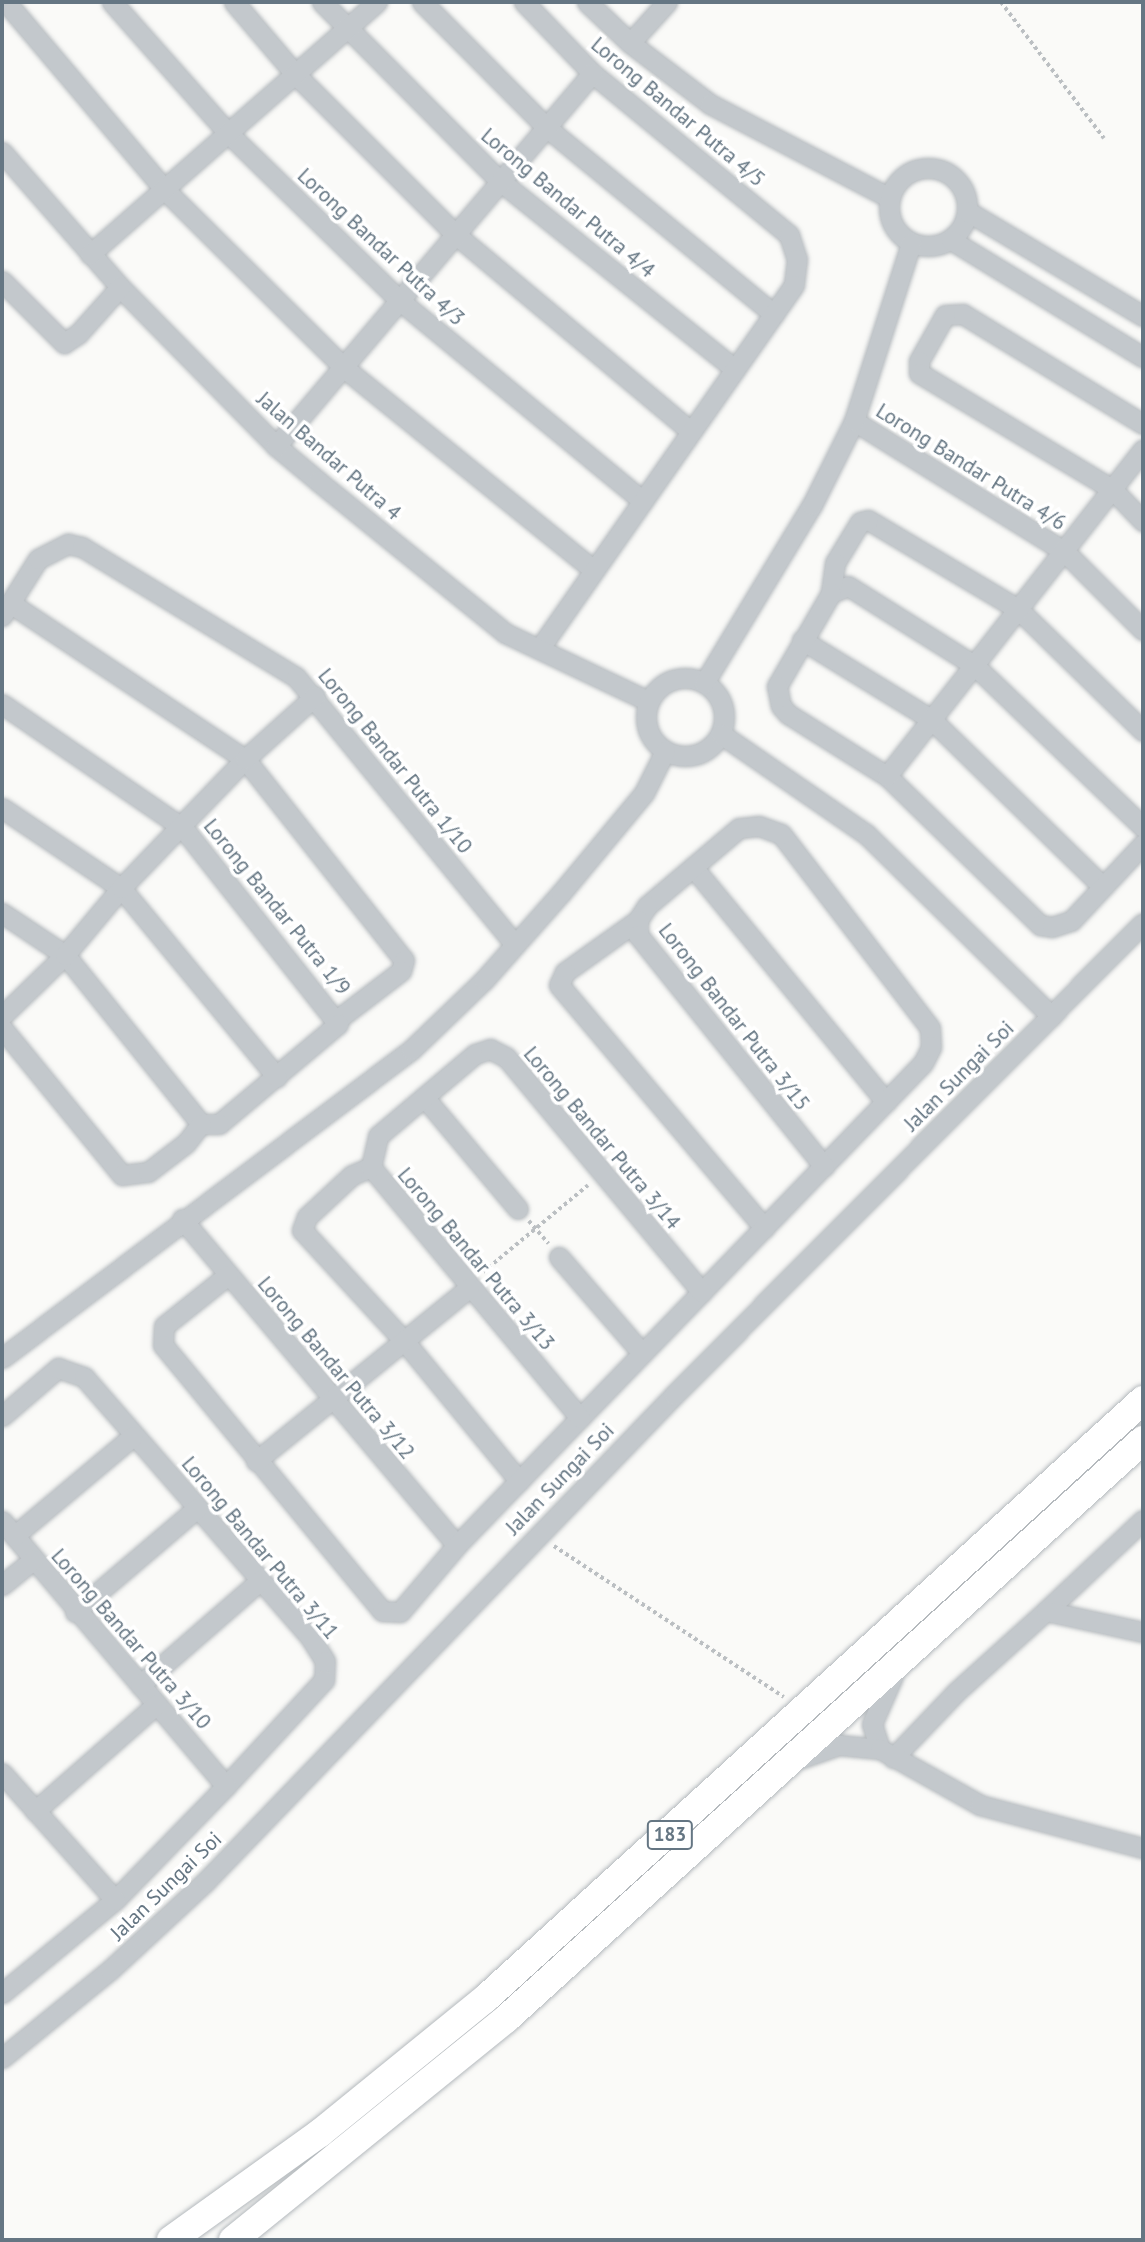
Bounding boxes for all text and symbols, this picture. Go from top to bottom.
street label: Lorong Bandar Putra 4/5 [586,32,770,192]
street label: Lorong Bandar Putra 4/4 [476,123,660,283]
street label: Lorong Bandar Putra 4/3 [292,163,470,331]
street label: Jalan Bandar Putra 4 [252,387,406,525]
street label: Lorong Bandar Putra 4/6 [871,398,1071,536]
street label: Lorong Bandar Putra 1/10 [313,663,477,859]
street label: Lorong Bandar Putra 1/9 [198,814,356,1000]
street label: Lorong Bandar Putra 3/15 [653,918,815,1116]
street label: Jalan Sungai Soi [899,1016,1019,1136]
street label: Lorong Bandar Putra 3/14 [518,1042,686,1234]
street label: Lorong Bandar Putra 3/13 [392,1163,560,1355]
street label: Lorong Bandar Putra 3/12 [252,1272,420,1464]
street label: Jalan Sungai Soi [501,1418,619,1540]
street label: Lorong Bandar Putra 3/11 [176,1452,344,1644]
street label: Lorong Bandar Putra 3/10 [46,1544,216,1734]
road number: 183 [646,1820,694,1851]
street label: Jalan Sungai Soi [105,1827,227,1945]

